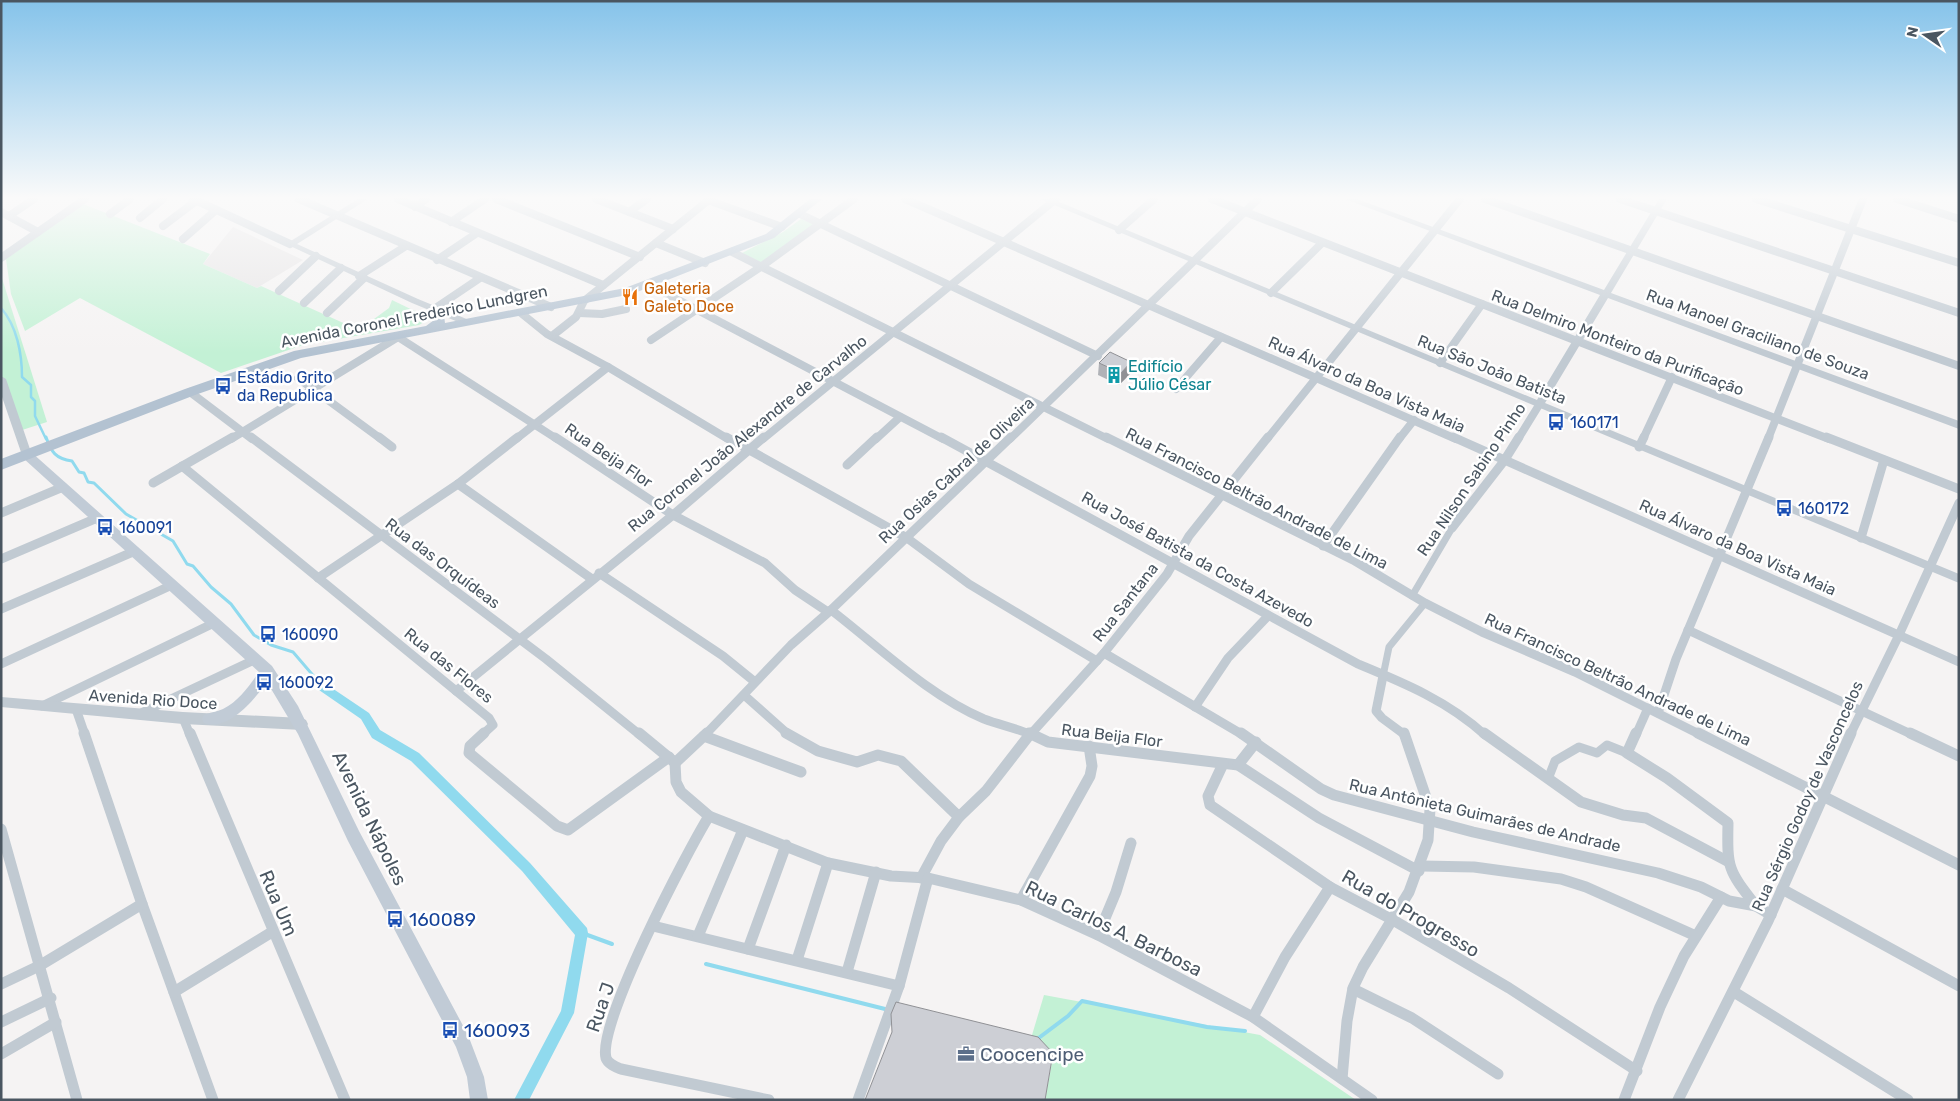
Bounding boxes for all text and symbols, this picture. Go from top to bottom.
north arrow [1900,10,1950,60]
text: N [1903,25,1922,39]
place label: Galeteria Galeto Doce [644,279,734,316]
street label: Avenida Coronel Frederico Lundgren [279,281,549,352]
street label: Rua Delmiro Monteiro da Purificação [1489,285,1747,400]
street label: Rua Manoel Graciliano de Souza [1644,285,1872,384]
restaurant icon: Galeteria Galeto Doce [620,287,640,307]
street label: Rua Coronel João Alexandre de Carvalho [624,331,871,536]
street label: Rua São João Batista [1415,331,1569,408]
street label: Rua Álvaro da Boa Vista Maia [1265,332,1468,437]
place label: Edifício Júlio César [1128,357,1211,394]
building icon: Edifício Júlio César [1104,365,1124,385]
place label: Estádio Grito da Republica [237,368,333,405]
bus stop icon: Estádio Grito da Republica [213,376,233,396]
street label: Rua Osias Cabral de Oliveira [875,393,1038,547]
street label: Rua Nilson Sabino Pinho [1413,399,1530,559]
bus stop icon: 160171 [1546,412,1566,432]
place label: 160171 [1570,413,1619,432]
street label: Rua Beija Flor [561,419,656,492]
street label: Rua Francisco Beltrão Andrade de Lima [1122,424,1391,573]
street label: Rua José Batista da Costa Azevedo [1078,488,1317,631]
street label: Rua Álvaro da Boa Vista Maia [1636,495,1839,600]
bus stop icon: 160172 [1774,498,1794,518]
place label: 160172 [1798,499,1849,518]
street label: Rua das Orquídeas [382,514,504,613]
bus stop icon: 160091 [95,517,115,537]
place label: 160091 [119,518,172,537]
street label: Rua Santana [1089,559,1162,646]
street label: Rua Francisco Beltrão Andrade de Lima [1481,609,1754,750]
bus stop icon: 160090 [258,624,278,644]
street label: Rua das Flores [400,624,497,707]
place label: 160090 [282,625,338,644]
bus stop icon: 160092 [254,672,274,692]
place label: 160092 [278,673,334,692]
street label: Rua Sérgio Godoy de Vasconcelos [1748,678,1867,914]
street label: Avenida Rio Doce [88,686,218,713]
street label: Rua Beija Flor [1060,720,1164,751]
street label: Avenida Nápoles [327,747,412,889]
street label: Rua Antônieta Guimarães de Andrade [1347,775,1623,856]
street label: Rua do Progresso [1338,865,1484,962]
street label: Rua Um [254,867,303,940]
street label: Rua Carlos A. Barbosa [1022,876,1206,981]
place label: 160089 [409,908,476,931]
bus stop icon: 160089 [385,909,405,929]
street label: Rua J [581,979,620,1035]
place label: 160093 [464,1019,530,1042]
bus stop icon: 160093 [440,1020,460,1040]
place label: Coocencipe [980,1043,1084,1066]
office icon: Coocencipe [956,1044,976,1064]

